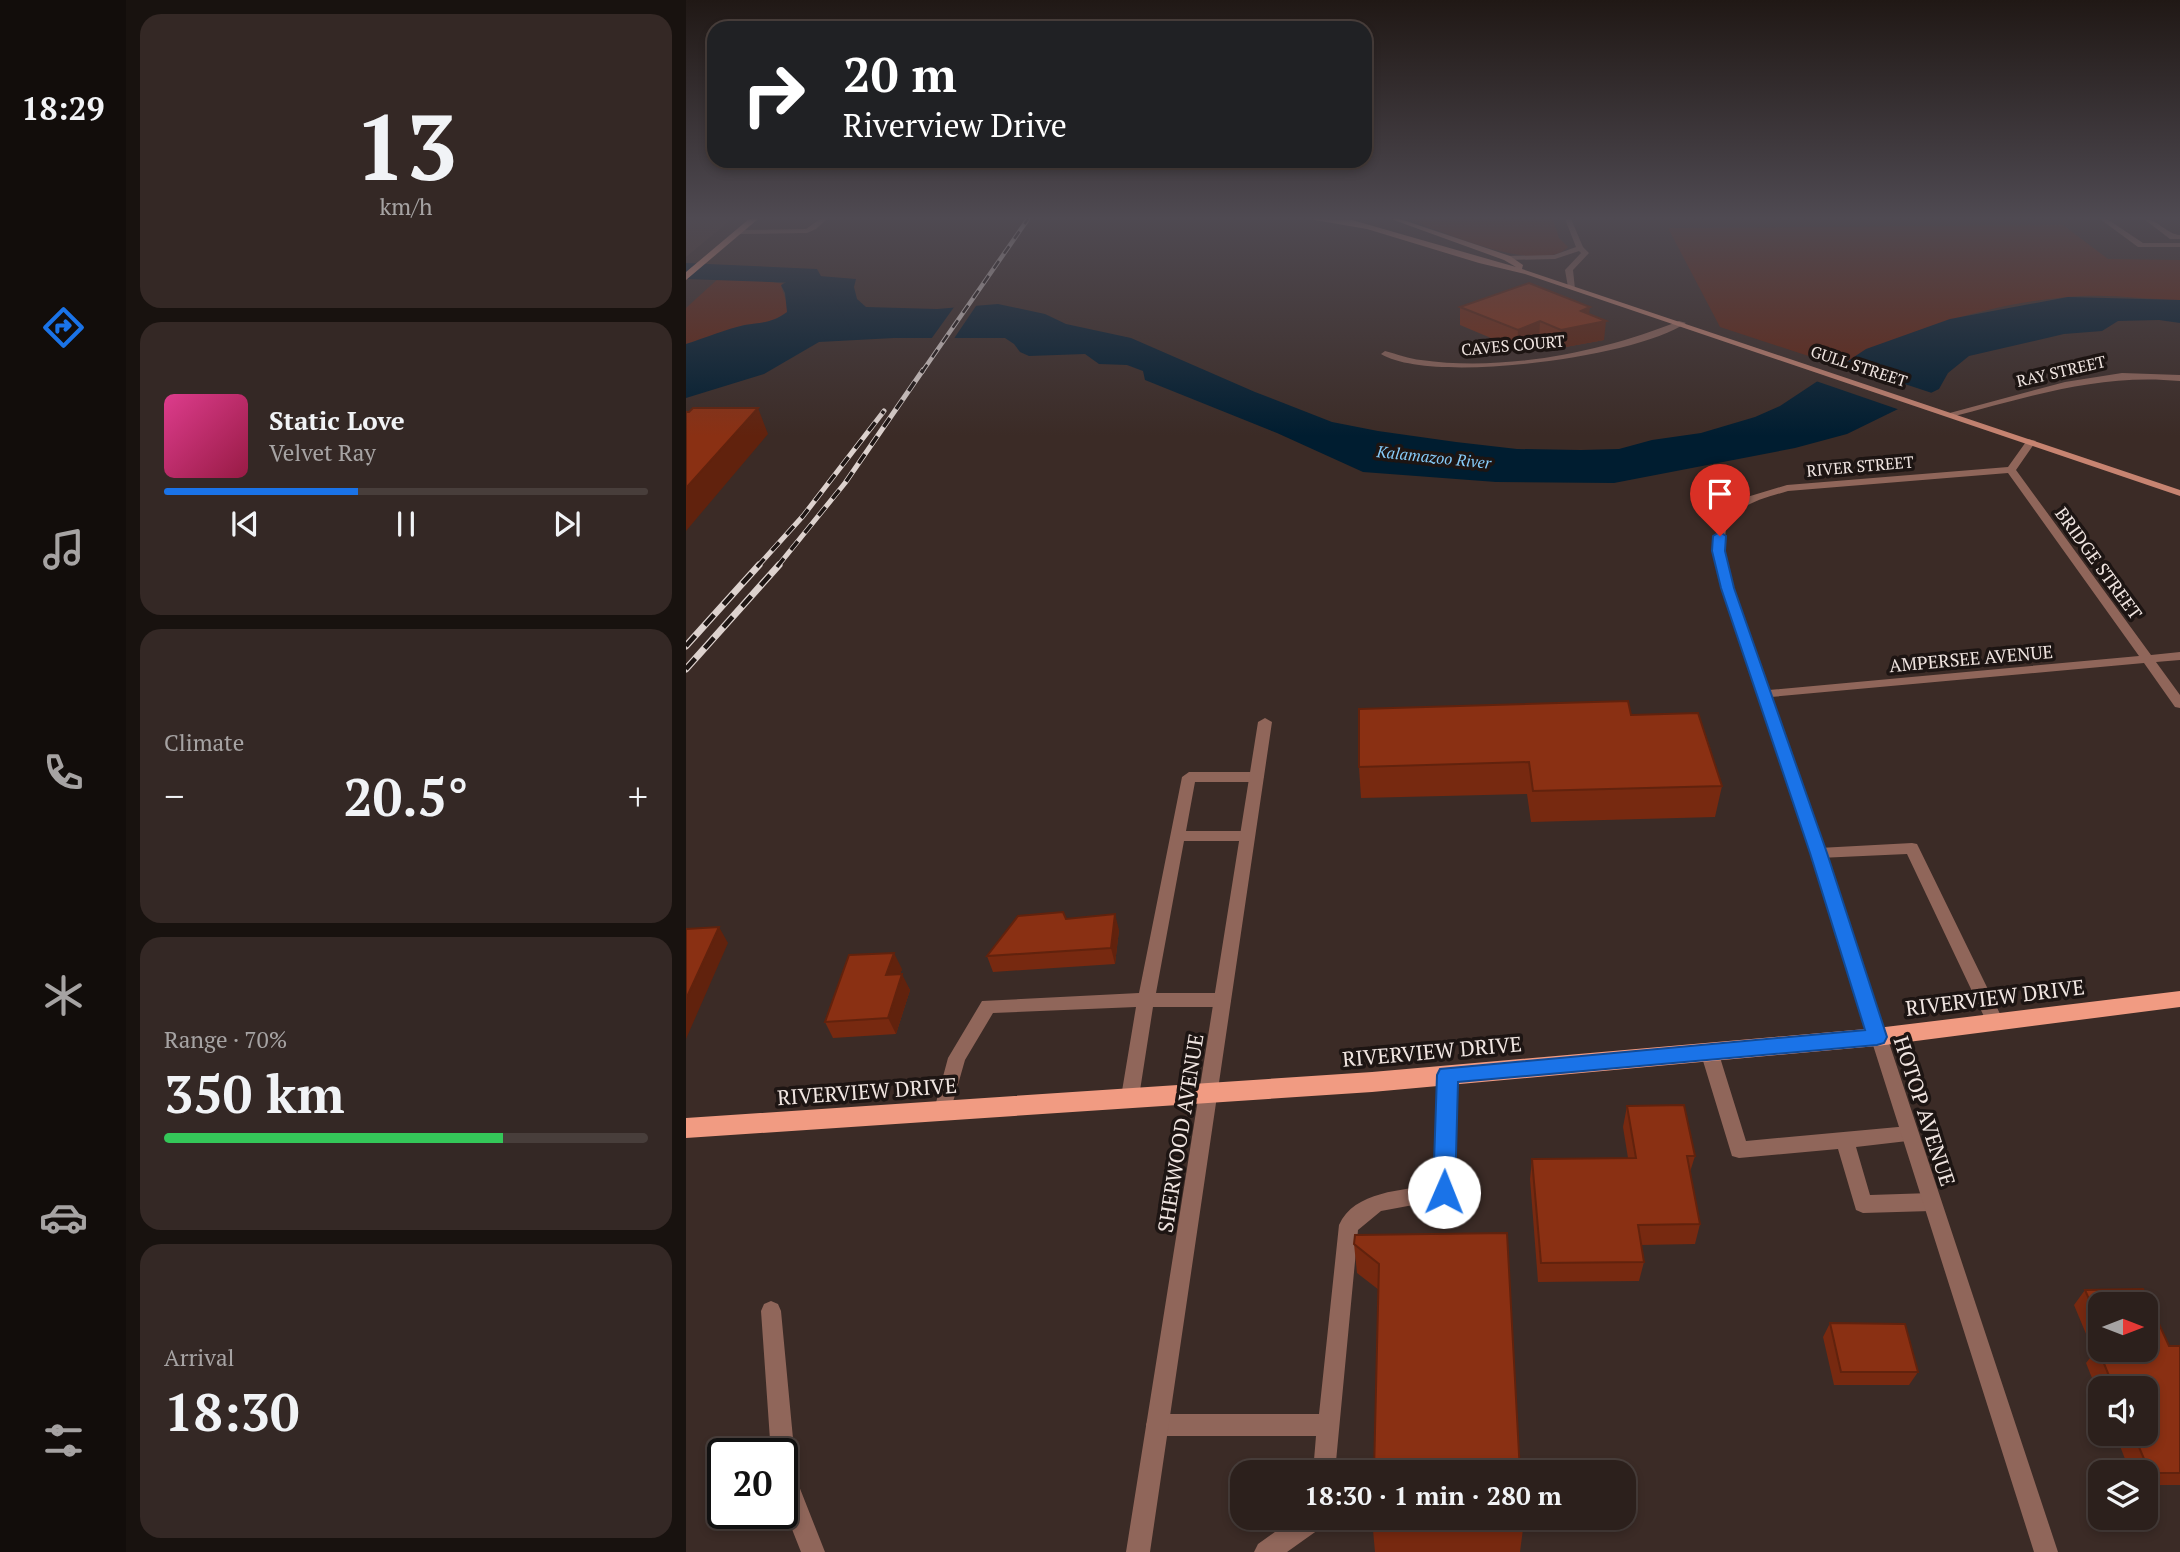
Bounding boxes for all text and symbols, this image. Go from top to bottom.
text: 20 m [843,41,957,106]
icon: right [728,49,819,140]
text: 13 [355,85,457,206]
text: 18:29 [21,87,105,129]
text: Riverview Drive [843,104,1067,146]
text: km/h [379,191,433,222]
icon: directions [39,303,88,352]
street label: CAVES COURT [1460,330,1566,360]
street label: GULL STREET [1808,340,1910,392]
street label: RAY STREET [2014,350,2108,392]
text: Static Love [269,403,405,437]
text: Velvet Ray [269,437,376,468]
water label: Kalamazoo River [1375,440,1493,474]
street label: RIVER STREET [1806,450,1915,482]
pin [1690,464,1750,536]
icon: arrive [1701,475,1739,513]
street label: BRIDGE STREET [2050,502,2148,624]
icon: previous [226,505,264,543]
icon: pause [387,505,425,543]
icon: next [548,505,586,543]
icon: music [39,525,88,574]
street label: AMPERSEE AVENUE [1888,639,2054,677]
text: Climate [164,727,244,758]
icon: phone [39,748,88,797]
text: 20.5° [343,762,469,831]
text: − [164,771,184,821]
text: + [628,771,648,821]
icon: climate [39,971,88,1020]
street label: RIVERVIEW DRIVE [1904,972,2086,1022]
text: Range · 70% [164,1024,287,1055]
street label: RIVERVIEW DRIVE [1341,1029,1523,1073]
street label: SHERWOOD AVENUE [1150,1032,1210,1234]
street label: HOTOP AVENUE [1888,1032,1962,1190]
text: 350 km [164,1059,345,1128]
street label: RIVERVIEW DRIVE [776,1071,958,1111]
position arrow [1407,1155,1481,1229]
icon: car [39,1193,88,1242]
north arrow [2088,1292,2158,1362]
map controls [2088,1292,2158,1530]
text: Arrival [164,1342,235,1373]
button: sound [2088,1376,2158,1446]
text: 18:30 [164,1377,299,1446]
icon: filters [39,1416,88,1465]
speed limit sign: 20 [707,1438,798,1529]
button: layers [2088,1460,2158,1530]
text: 18:30 · 1 min · 280 m [1304,1478,1562,1512]

